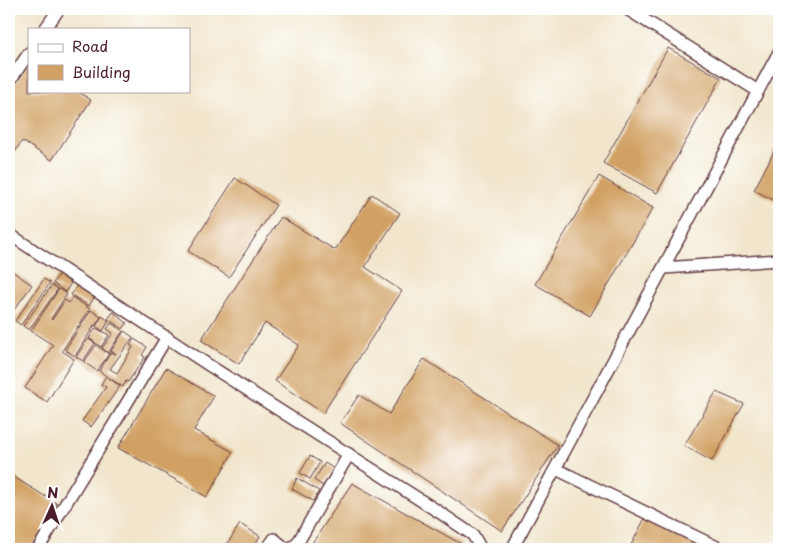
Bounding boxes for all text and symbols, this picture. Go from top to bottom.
legend [28,28,190,92]
text: Road [72,34,108,57]
text: Building [72,60,131,83]
north arrow [28,480,78,530]
text: N [47,482,59,503]

